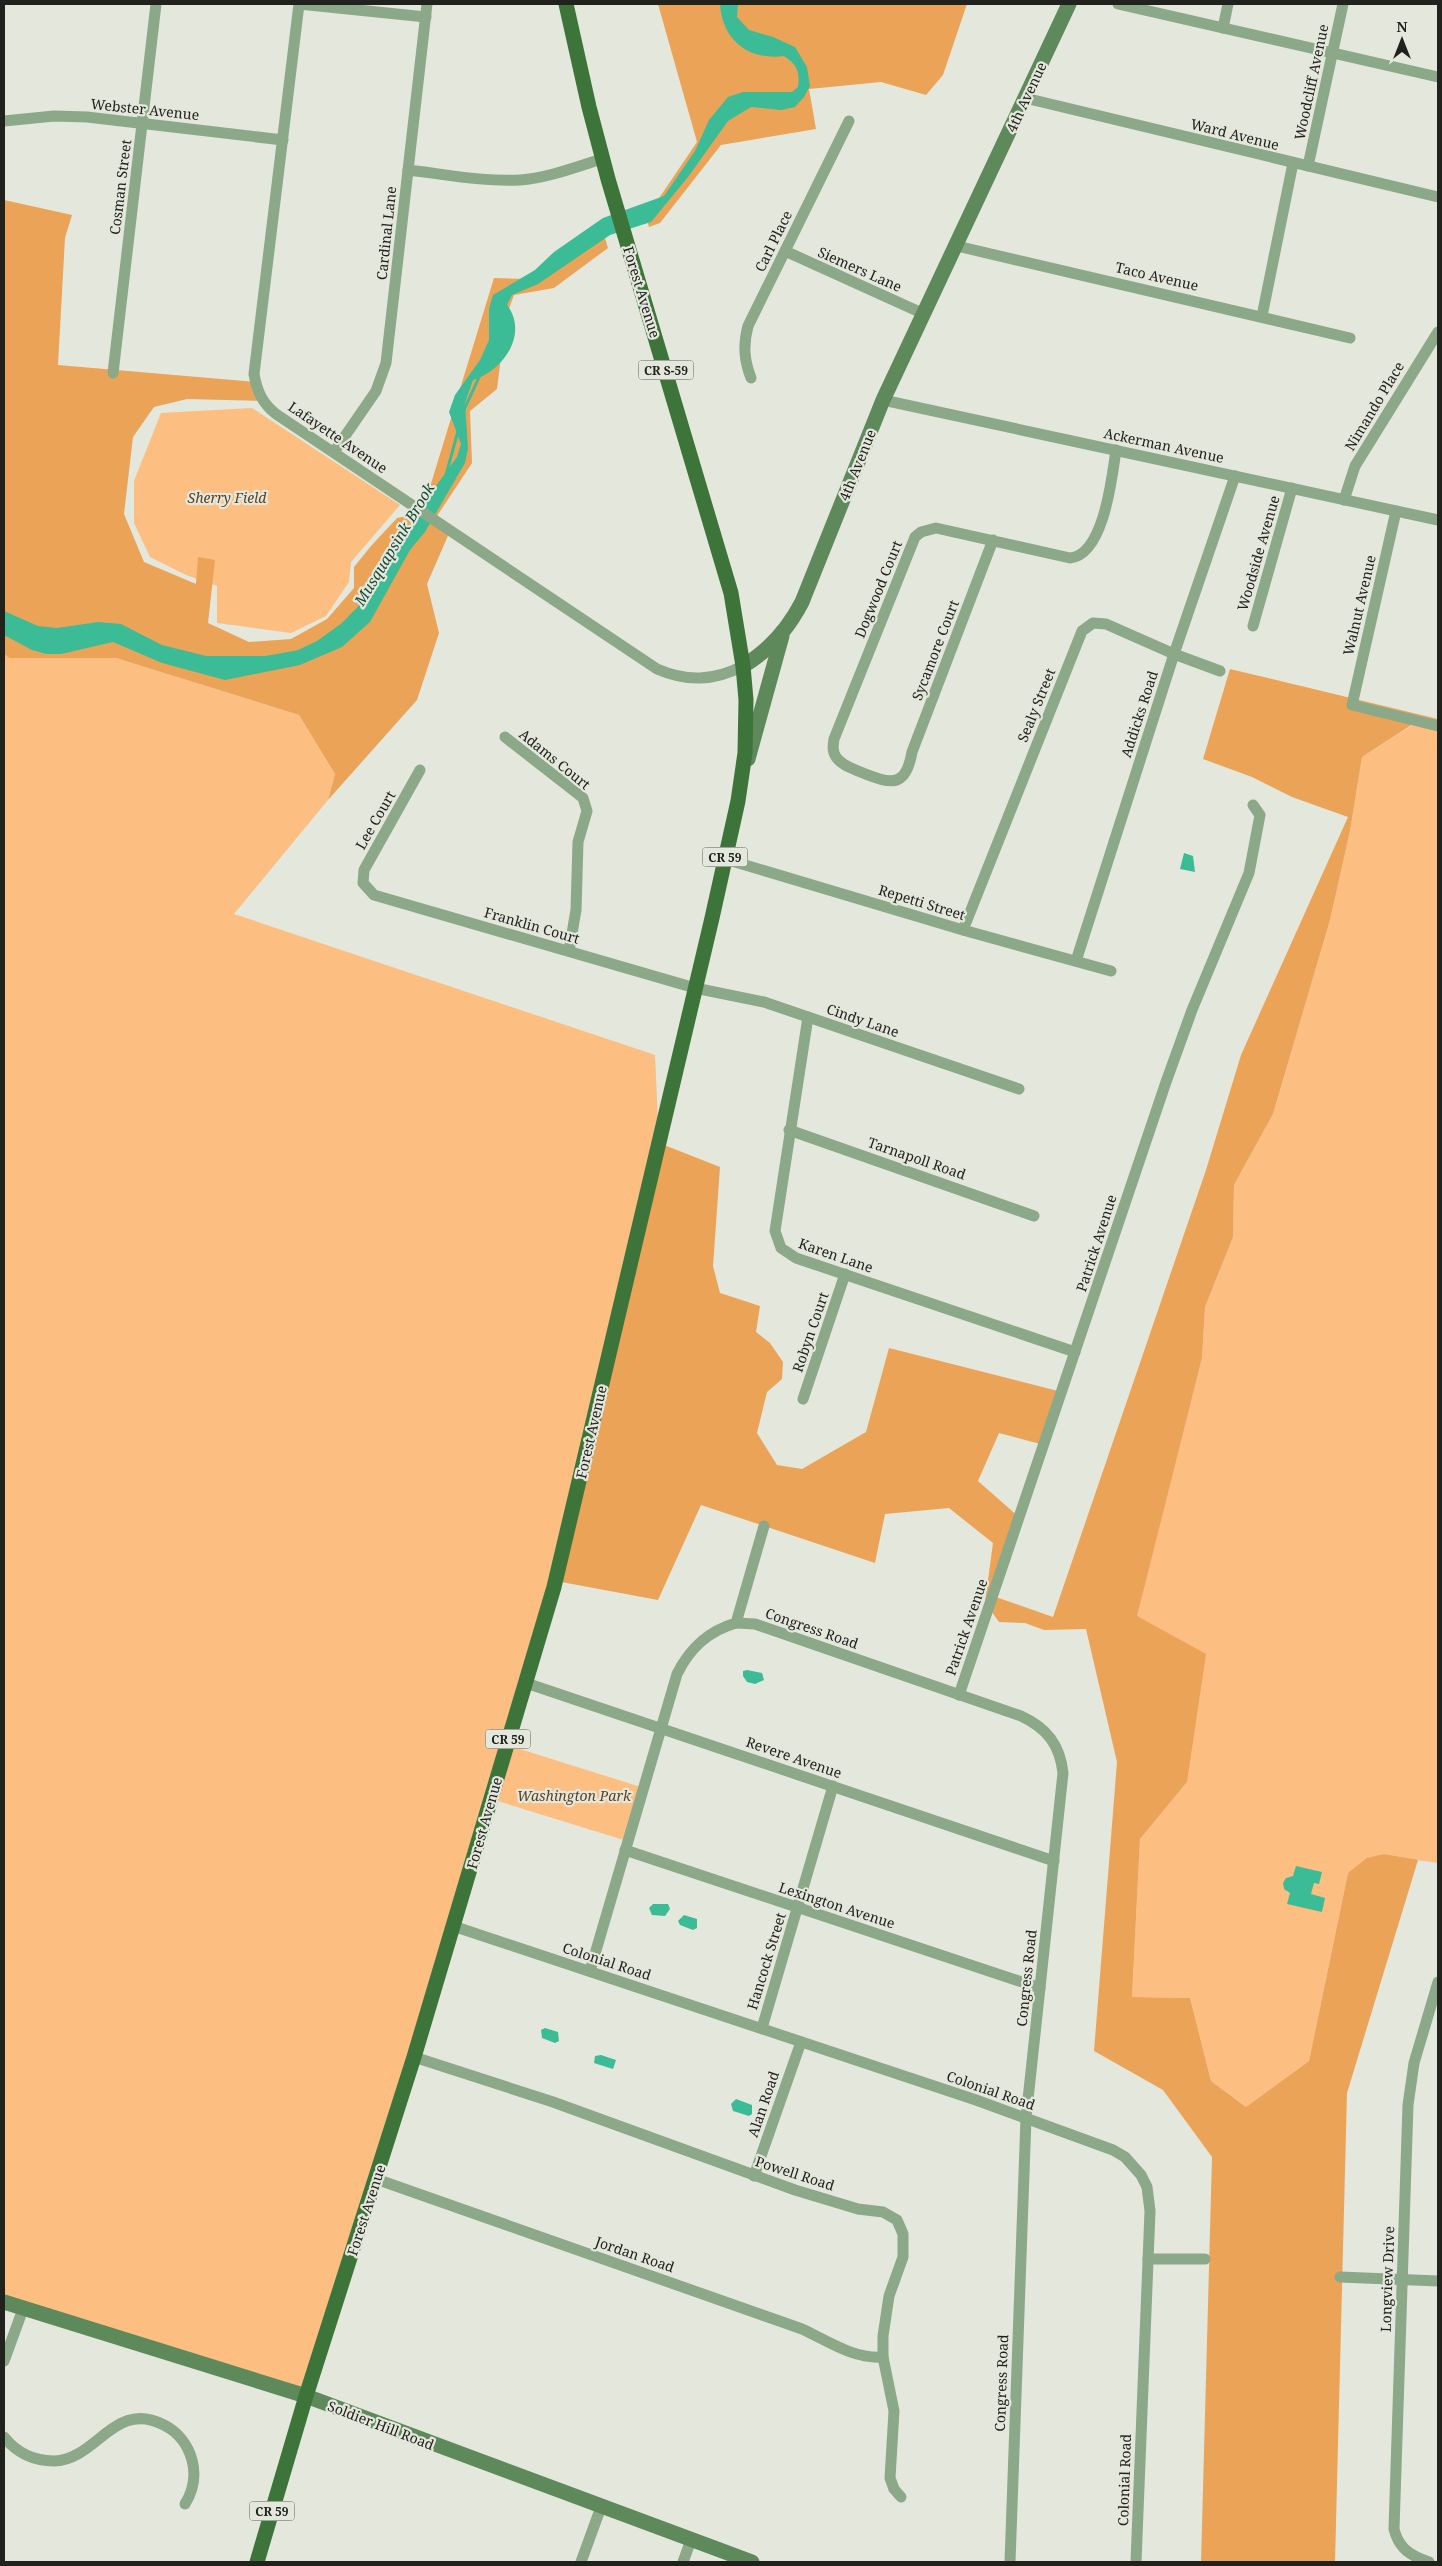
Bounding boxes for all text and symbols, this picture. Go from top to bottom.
north arrow [1377,15,1427,65]
text: N [1396,17,1408,36]
street label: Woodcliff Avenue [1289,22,1333,142]
street label: 4th Avenue [1001,59,1051,135]
street label: Webster Avenue [90,94,200,124]
street label: Ward Avenue [1189,114,1281,154]
street label: Cosman Street [105,138,135,236]
street label: Cardinal Lane [372,185,400,281]
street label: Carl Place [750,207,796,275]
street label: Siemers Lane [815,242,905,296]
street label: Forest Avenue [619,244,665,340]
street label: Taco Avenue [1114,257,1200,295]
street label: Nimando Place [1340,358,1408,454]
road number: CR S-59 [638,360,694,380]
street label: Lafayette Avenue [285,397,391,477]
street label: Ackerman Avenue [1102,423,1226,467]
street label: 4th Avenue [834,427,880,503]
water label: Musquapsink Brook [349,478,439,610]
park label: Sherry Field [188,488,267,507]
street label: Woodside Avenue [1232,493,1284,613]
street label: Dogwood Court [850,537,906,640]
street label: Walnut Avenue [1338,553,1380,657]
street label: Sycamore Court [907,597,963,703]
street label: Sealy Street [1013,665,1059,745]
street label: Addicks Road [1116,668,1162,760]
street label: Adams Court [515,724,595,794]
street label: Lee Court [351,787,399,853]
road number: CR 59 [702,848,748,866]
street label: Repetti Street [876,880,968,924]
street label: Franklin Court [482,902,582,948]
street label: Cindy Lane [824,999,902,1041]
street label: Tarnapoll Road [866,1132,969,1184]
street label: Patrick Avenue [1071,1192,1121,1294]
street label: Karen Lane [796,1233,876,1277]
street label: Robyn Court [787,1289,833,1374]
street label: Forest Avenue [571,1384,611,1480]
street label: Patrick Avenue [941,1576,991,1678]
street label: Congress Road [763,1603,861,1653]
road number: CR 59 [486,1730,530,1748]
street label: Revere Avenue [744,1732,844,1782]
street label: Forest Avenue [462,1775,506,1871]
park label: Washington Park [517,1786,632,1805]
street label: Lexington Avenue [776,1877,898,1933]
street label: Hancock Street [742,1910,790,2012]
street label: Congress Road [1011,1928,1041,2027]
street label: Colonial Road [560,1938,654,1984]
street label: Colonial Road [944,2066,1038,2114]
street label: Alan Road [743,2068,783,2139]
street label: Powell Road [753,2151,837,2195]
street label: Forest Avenue [342,2162,390,2258]
street label: Longview Drive [1376,2226,1398,2332]
street label: Jordan Road [592,2231,678,2277]
street label: Congress Road [990,2334,1012,2432]
street label: Soldier Hill Road [325,2396,437,2454]
street label: Colonial Road [1113,2433,1135,2526]
road number: CR 59 [250,2502,294,2520]

